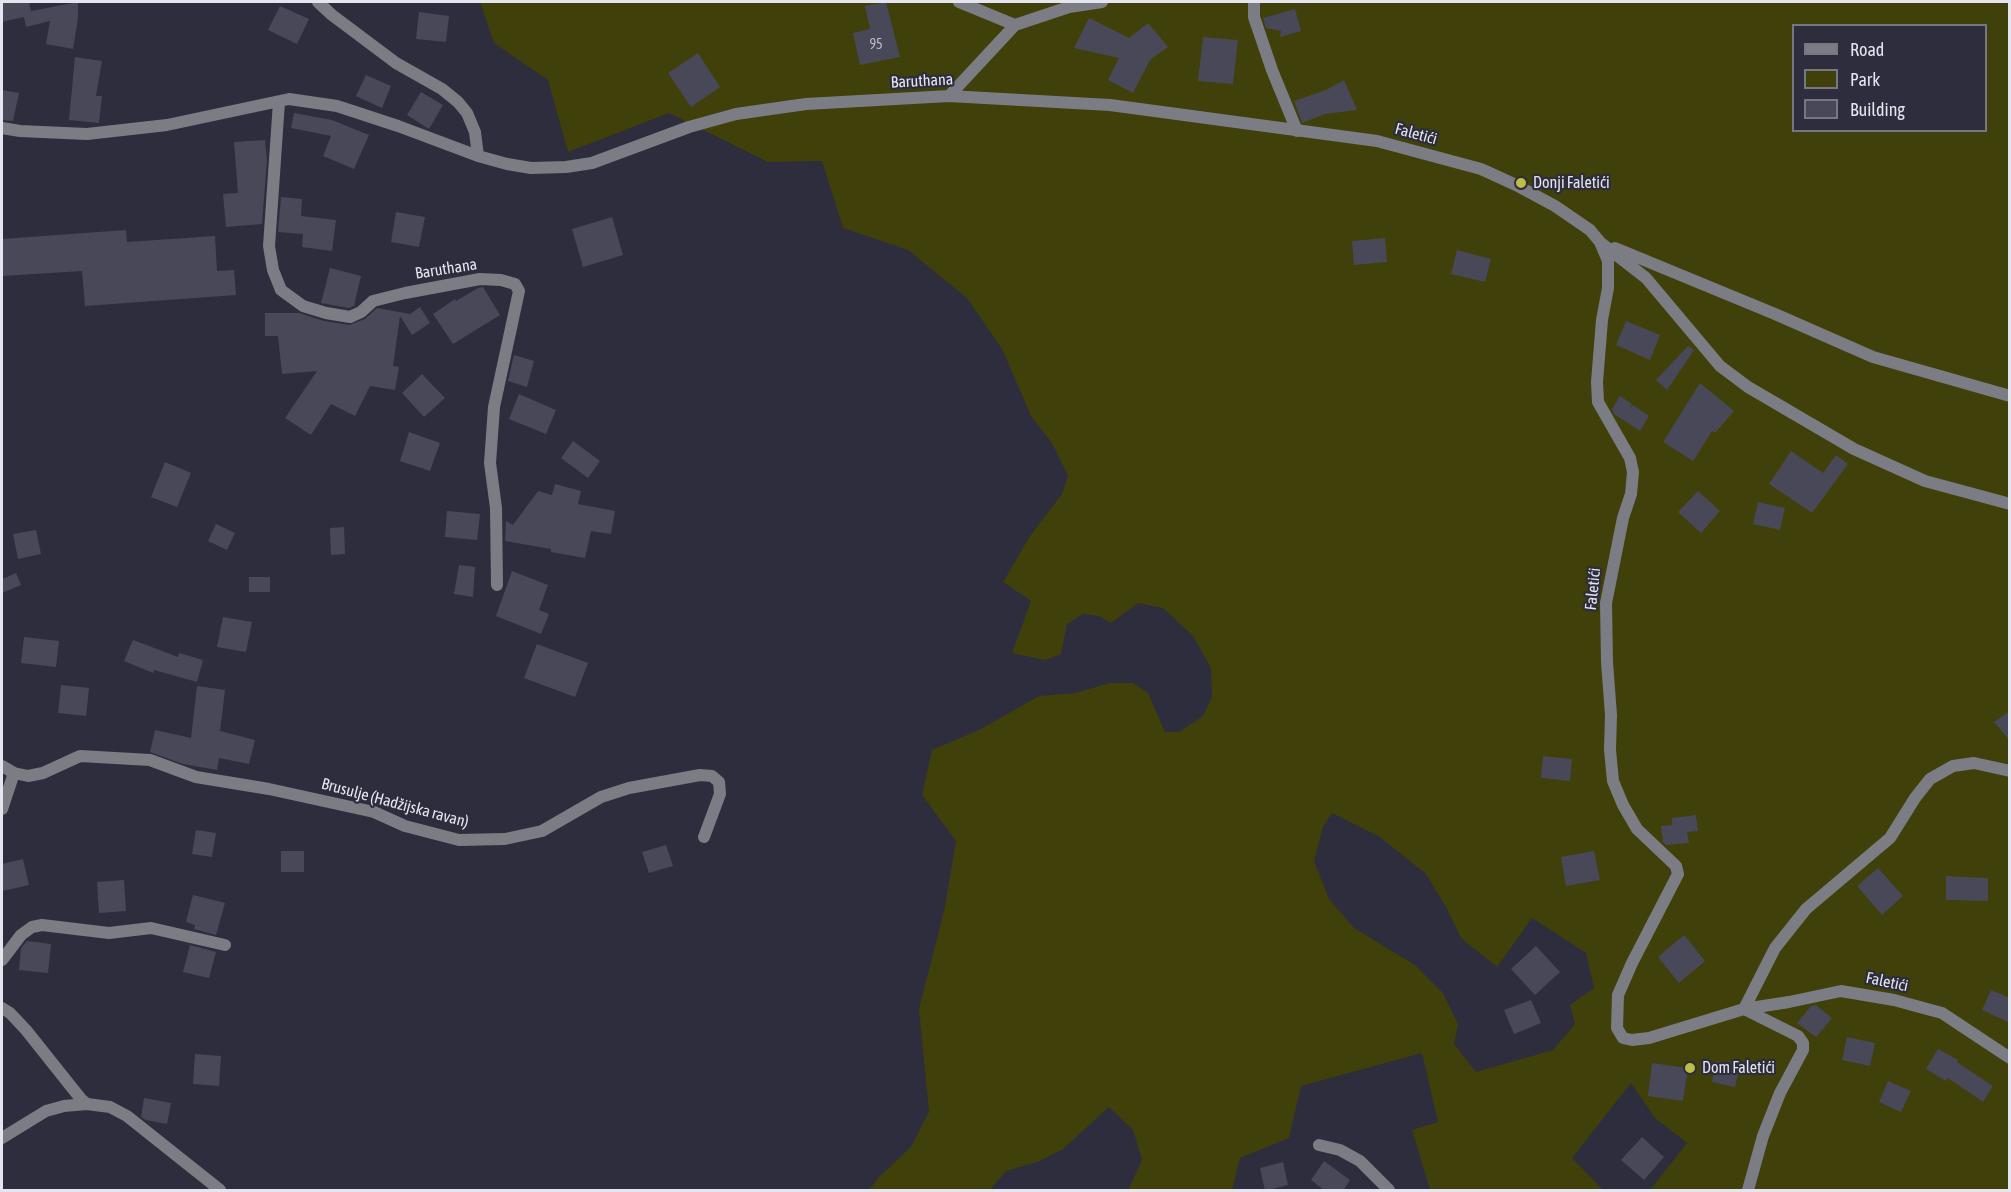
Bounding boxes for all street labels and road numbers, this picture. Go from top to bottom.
street label: Baruthana [890,70,954,92]
street label: Faletići [1393,119,1439,149]
street label: Baruthana [414,255,478,283]
street label: Faletići [1581,567,1605,611]
street label: Brusulje (Hadžijska ravan) [319,774,471,832]
street label: Faletići [1864,968,1910,996]

